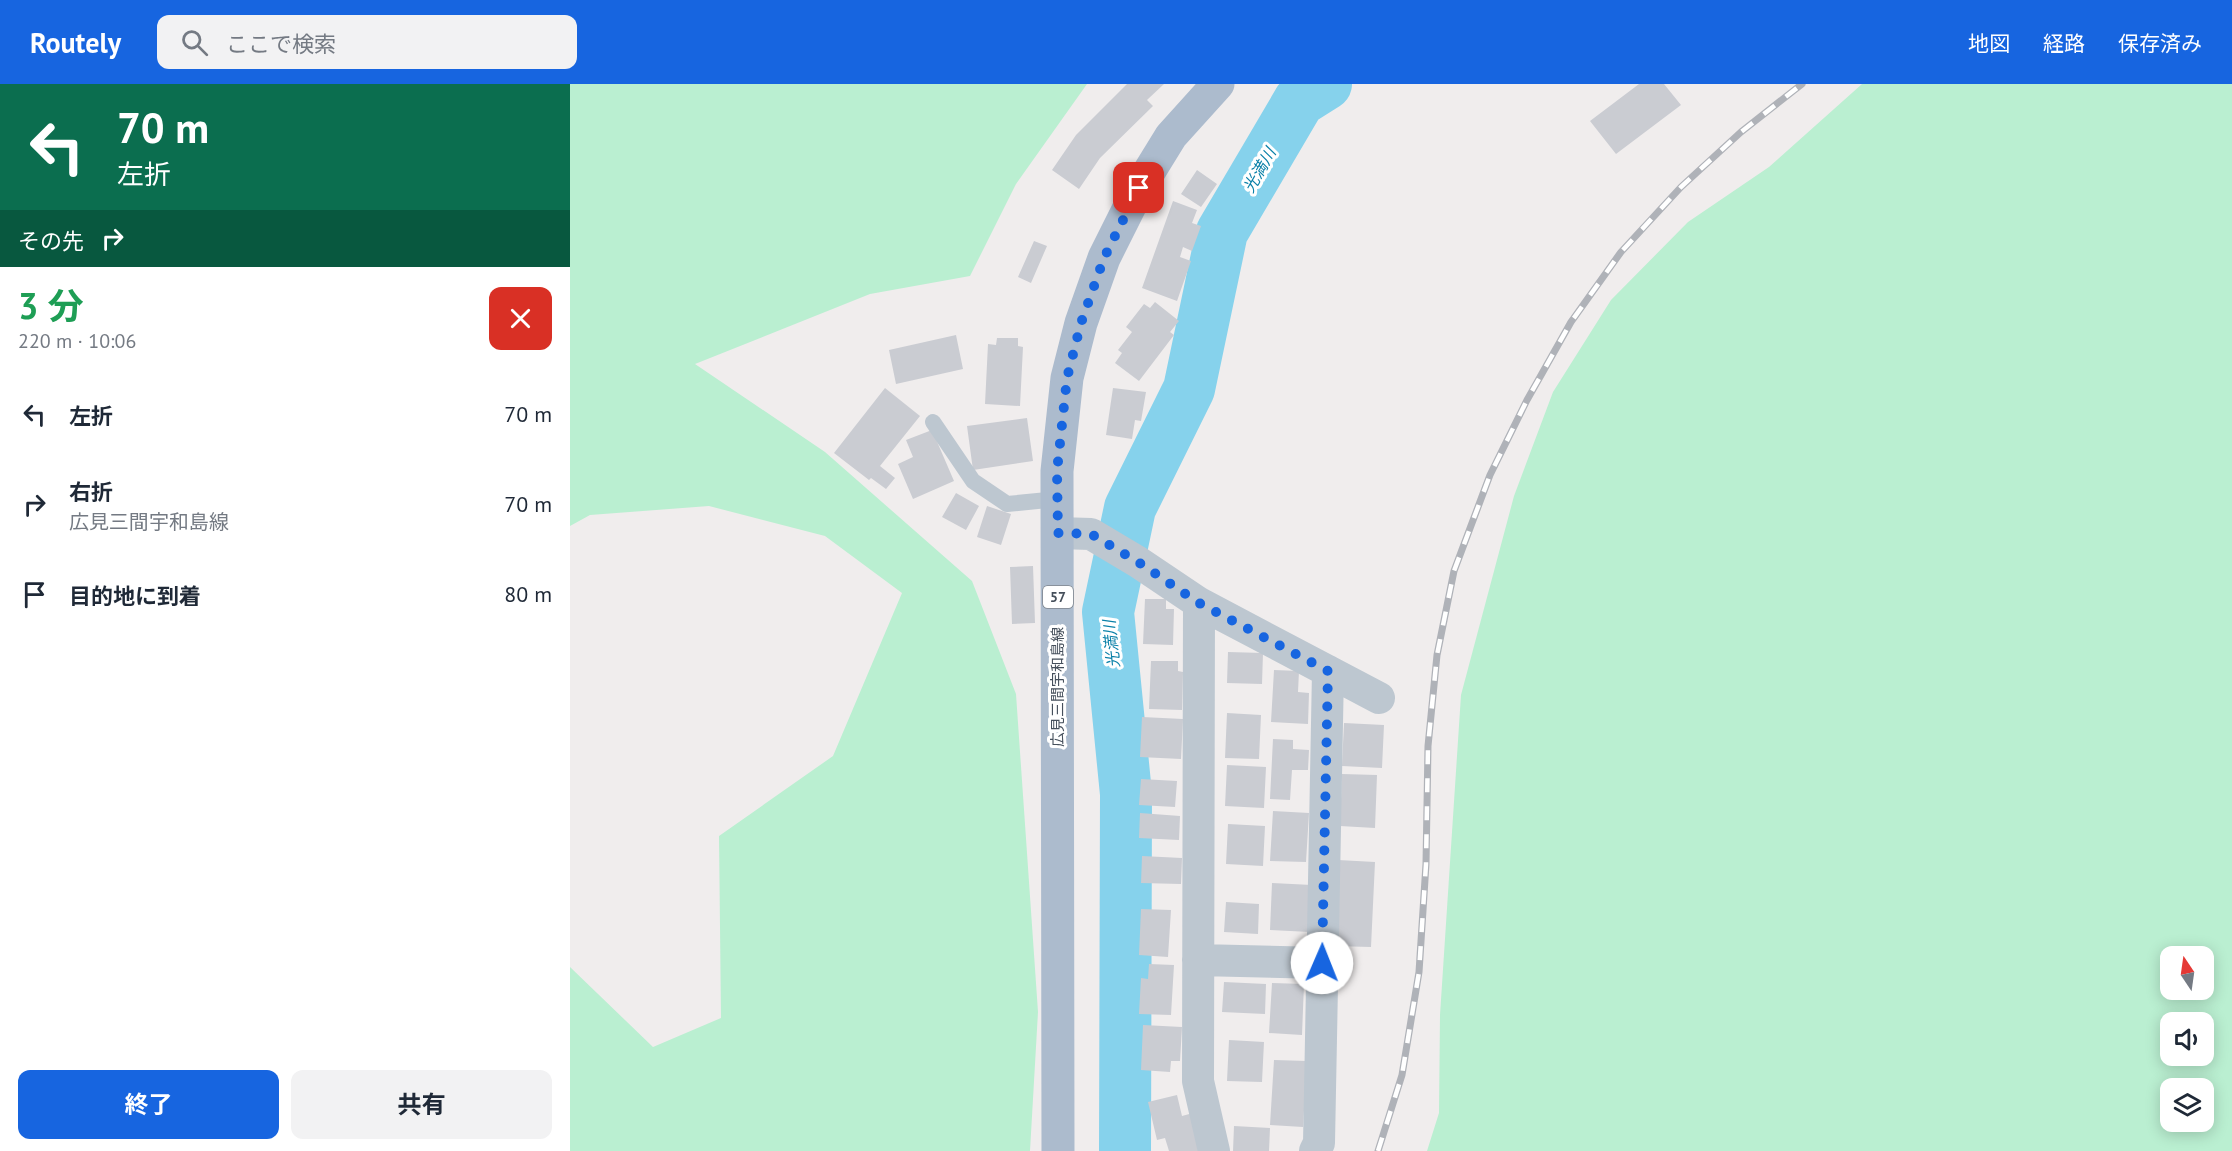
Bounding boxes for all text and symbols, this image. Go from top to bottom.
search box [157,15,577,69]
text: Routely [30,24,121,61]
icon: search [178,26,211,59]
text: ここで検索 [226,30,336,58]
text: 地図 [1968,30,2010,57]
text: 経路 [2043,30,2085,57]
text: 保存済み [2118,30,2202,57]
text: 70 m [117,100,209,155]
icon: left [18,108,96,186]
water label: 光満川 [1238,142,1281,196]
text: 左折 [117,157,171,191]
pin [1113,162,1164,213]
icon: arrive [1122,171,1155,204]
icon: right [96,222,129,255]
text: その先 [18,227,84,255]
text: 3 分 [18,282,84,329]
button: close [489,287,552,350]
text: 220 m · 10:06 [18,328,136,354]
icon: left [18,398,51,431]
text: 70 m [504,400,552,428]
text: 左折 [69,402,113,430]
text: 右折 [69,478,113,506]
icon: right [18,488,51,521]
text: 70 m [504,490,552,518]
text: 広見三間宇和島線 [69,509,229,535]
icon: arrive [18,578,51,611]
text: 80 m [504,580,552,608]
text: 目的地に到着 [69,582,201,610]
road number: 57 [1043,586,1073,608]
water label: 光満川 [1098,617,1123,669]
street label: 広見三間宇和島線 [1048,627,1067,747]
position arrow [1290,931,1354,995]
north arrow [2160,946,2214,1000]
map controls [2160,946,2214,1132]
button: sound [2160,1012,2214,1066]
button: 終了 [18,1070,279,1139]
button: 共有 [291,1070,552,1139]
button: layers [2160,1078,2214,1132]

